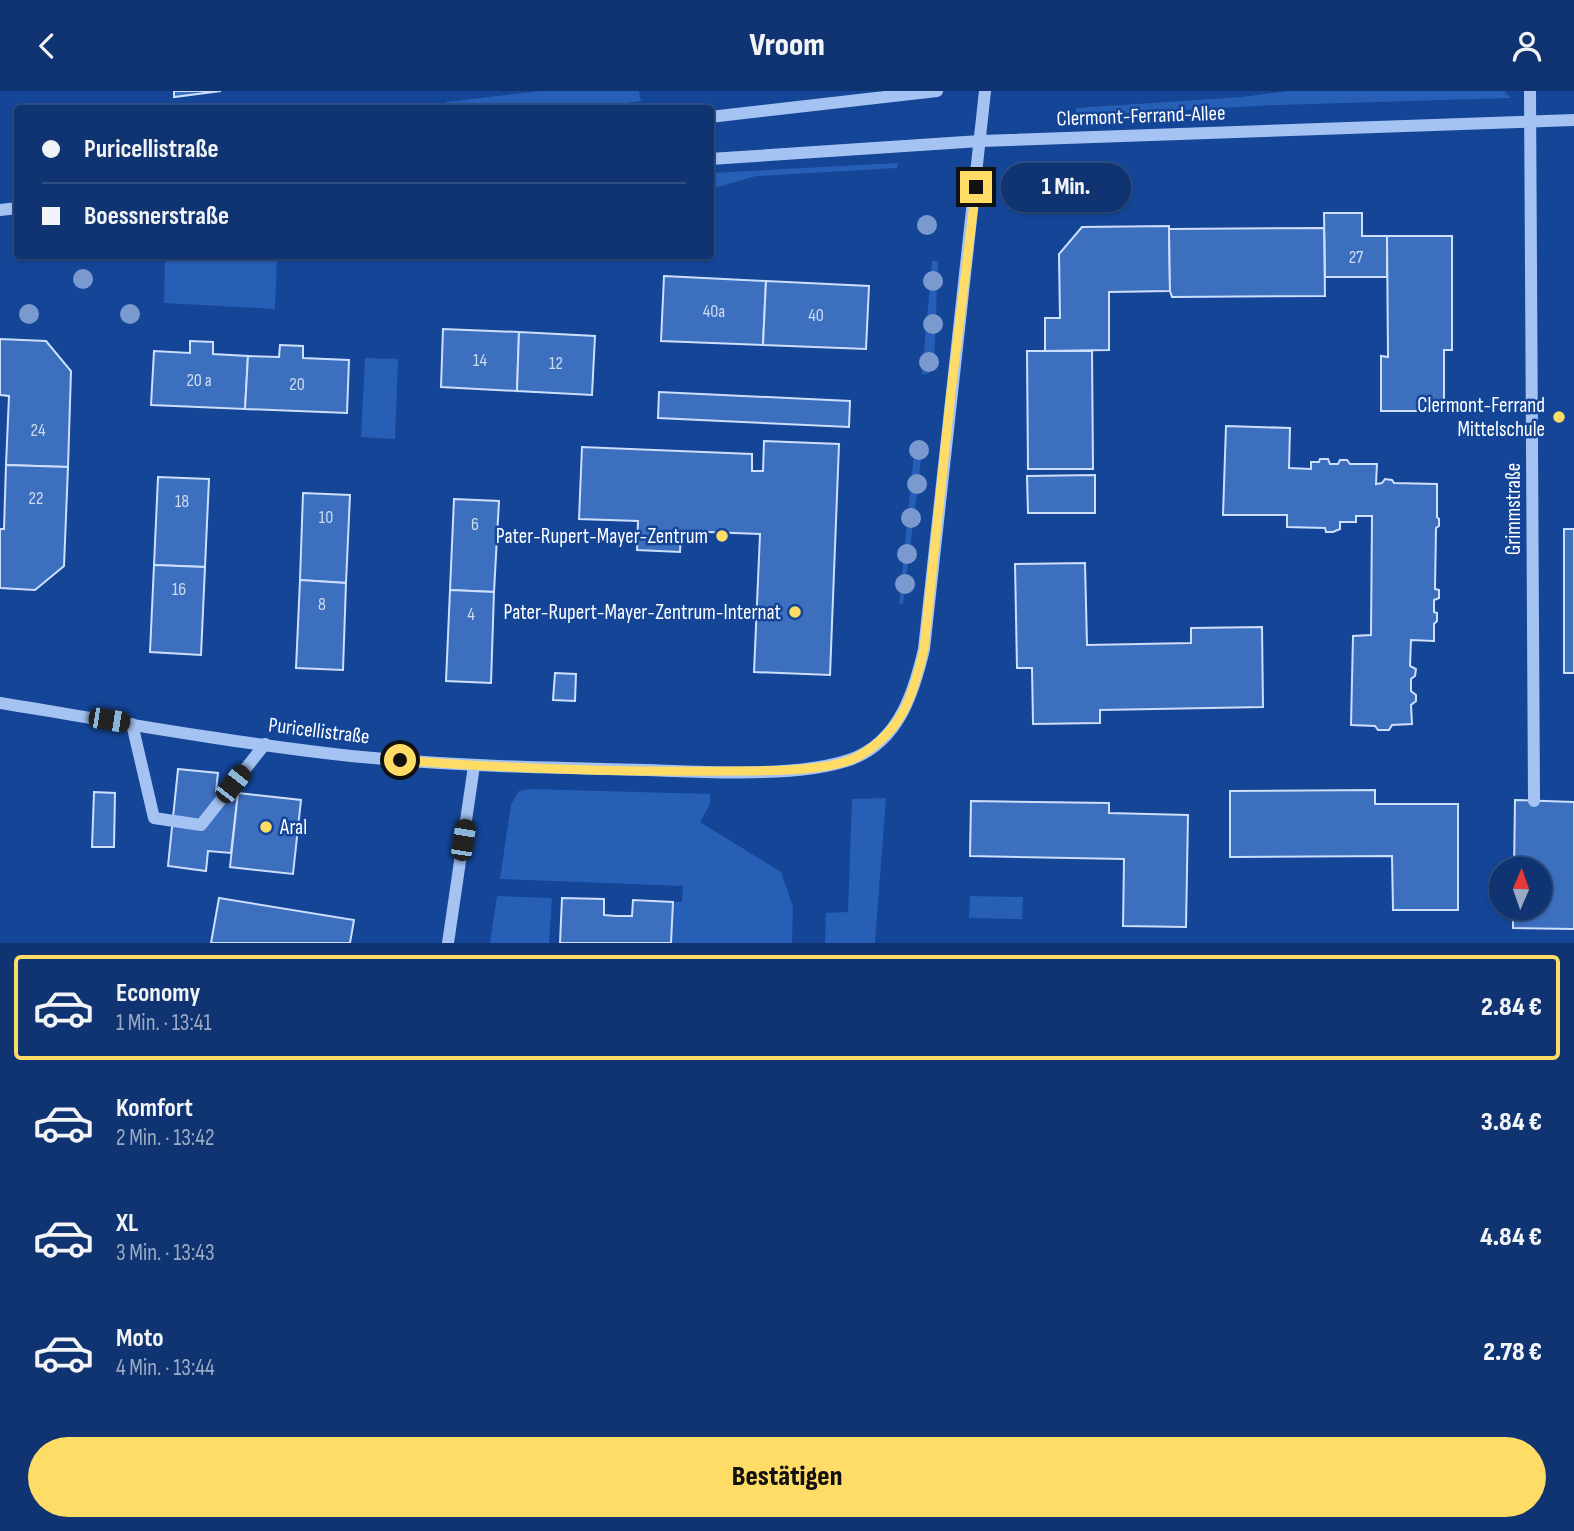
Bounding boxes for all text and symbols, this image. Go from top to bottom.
text: Vroom [749,26,825,65]
icon: back [28,27,66,65]
icon: person [1508,27,1546,65]
street label: Clermont-Ferrand-Allee [1056,101,1226,131]
text: Puricellistraße [84,134,219,165]
callout: 1 Min. [1000,163,1130,211]
route end [960,171,992,203]
text: 1 Min. [1042,173,1090,201]
text: Boessnerstraße [84,201,229,232]
house number: 27 [1349,247,1364,268]
house number: 40a [703,301,725,322]
house number: 40 [808,305,824,326]
house number: 14 [473,350,487,371]
house number: 12 [549,353,563,374]
house number: 20 a [186,370,212,391]
house number: 20 [289,374,305,395]
place label: Clermont-Ferrand Mittelschule [1417,393,1545,442]
marker: Clermont-Ferrand Mittelschule [1551,409,1567,425]
house number: 24 [31,420,46,441]
street label: Grimmstraße [1501,463,1526,555]
house number: 22 [29,488,43,509]
house number: 18 [175,491,189,512]
house number: 10 [319,507,333,528]
house number: 6 [471,514,479,535]
place label: Pater-Rupert-Mayer-Zentrum [496,524,708,549]
marker: Pater-Rupert-Mayer-Zentrum [714,528,730,544]
house number: 16 [172,579,186,600]
house number: 8 [318,594,326,615]
place label: Pater-Rupert-Mayer-Zentrum-Internat [504,600,781,625]
house number: 4 [467,604,475,625]
marker: Pater-Rupert-Mayer-Zentrum-Internat [787,604,803,620]
car [87,706,132,734]
street label: Puricellistraße [267,712,371,750]
route start [384,744,416,776]
car [212,761,255,807]
place label: Aral [279,815,307,840]
car [450,818,477,862]
marker: Aral [258,819,274,835]
north arrow [1489,857,1552,921]
map controls [1489,857,1552,920]
icon: car [32,976,95,1039]
text: Economy [116,978,200,1009]
text: 2.84 € [1481,992,1542,1023]
text: 1 Min. · 13:41 [116,1009,212,1037]
icon: car [32,1091,95,1154]
text: Komfort [116,1093,193,1124]
text: 3.84 € [1481,1107,1542,1138]
text: 2 Min. · 13:42 [116,1124,214,1152]
icon: car [32,1206,95,1269]
text: XL [116,1208,138,1239]
text: 4.84 € [1480,1222,1542,1253]
text: 3 Min. · 13:43 [116,1239,215,1267]
icon: car [32,1321,95,1384]
text: Moto [116,1323,164,1354]
text: 2.78 € [1483,1337,1542,1368]
text: 4 Min. · 13:44 [116,1354,215,1382]
button: Bestätigen [28,1437,1546,1517]

